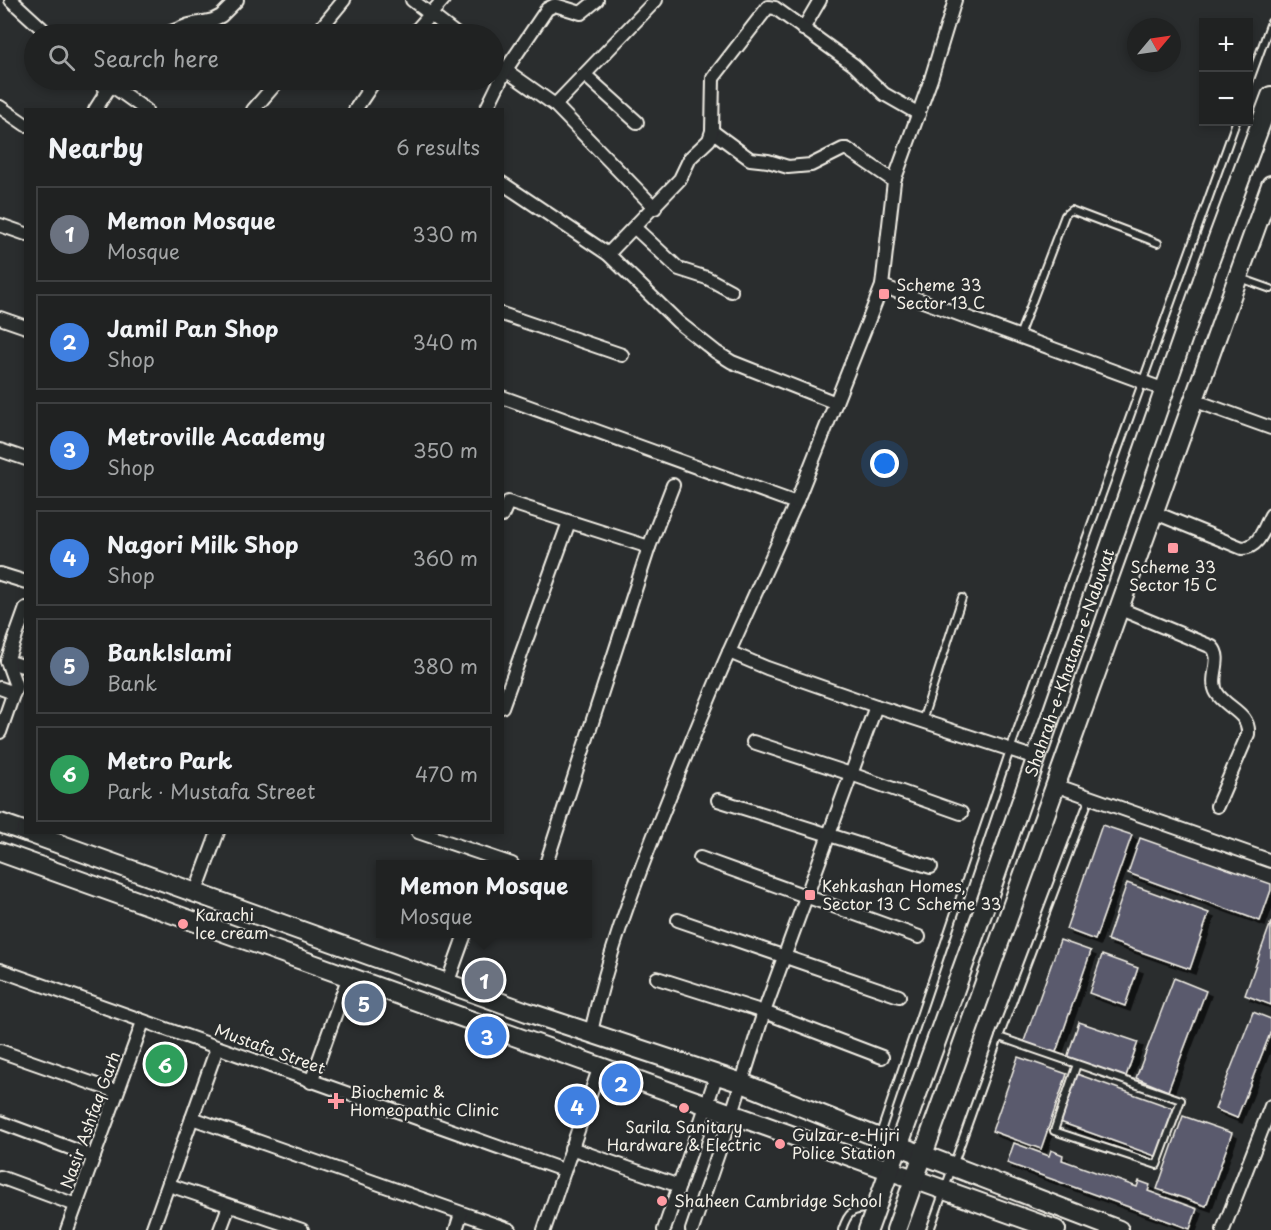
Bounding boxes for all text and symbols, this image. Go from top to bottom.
north arrow [1127,18,1181,72]
map controls [1199,18,1253,126]
button: + [1199,18,1253,72]
search box [24,24,504,90]
icon: search [45,41,78,74]
text: Search here [93,41,219,74]
button: − [1199,72,1253,126]
text: Nearby [48,128,143,167]
text: 6 results [396,132,480,162]
text: Memon Mosque [107,203,276,236]
text: 1 [65,219,74,249]
text: 330 m [412,219,478,249]
text: Mosque [107,236,180,266]
place label: Scheme 33 Sector 13 C [896,272,985,314]
marker: Scheme 33 Sector 13 C [877,287,891,301]
text: Jamil Pan Shop [107,311,279,344]
text: 2 [62,327,77,357]
text: 340 m [413,327,478,357]
text: Shop [107,344,155,374]
text: Metroville Academy [107,419,325,452]
text: 3 [63,435,76,465]
text: 350 m [413,435,478,465]
your location [870,449,899,478]
text: Shop [107,452,155,482]
text: Nagori Milk Shop [107,527,298,560]
marker: Scheme 33 Sector 15 C [1166,541,1180,555]
text: 4 [63,543,76,573]
text: 360 m [412,543,478,573]
street label: Shahrah-e-Khatam-e-Nabuvat [1018,545,1120,780]
place label: Scheme 33 Sector 15 C [1129,554,1217,596]
text: Shop [107,560,155,590]
text: BankIslami [107,635,232,668]
text: 5 [63,651,76,681]
text: 380 m [412,651,478,681]
text: Bank [107,668,157,698]
text: Metro Park [107,743,233,776]
text: 6 [62,759,77,789]
text: 470 m [415,759,478,789]
text: Park · Mustafa Street [107,776,315,806]
popup [376,860,592,938]
text: Memon Mosque [400,868,568,901]
place label: Kehkashan Homes, Sector 13 C Scheme 33 [822,873,1001,915]
marker: Kehkashan Homes, Sector 13 C Scheme 33 [803,888,817,902]
text: Mosque [400,901,473,931]
place label: Karachi Ice cream [195,902,269,944]
marker: Karachi Ice cream [176,917,190,931]
pin: 1 [464,958,504,1002]
pin: 5 [344,980,384,1026]
pin: 3 [468,1014,506,1058]
street label: Mustafa Street [212,1017,329,1079]
pin: 6 [146,1042,184,1086]
street label: Nasir Ashfaq Garh [53,1048,125,1192]
pin: 2 [602,1060,640,1106]
place label: Biochemic & Homeopathic Clinic [350,1079,499,1121]
pin: 4 [558,1084,596,1128]
marker: Biochemic & Homeopathic Clinic [327,1092,345,1110]
marker: Sarila Sanitary Hardware & Electric [677,1101,691,1115]
place label: Sarila Sanitary Hardware & Electric [607,1114,761,1156]
place label: Gulzar-e-Hijri Police Station [792,1122,900,1164]
marker: Gulzar-e-Hijri Police Station [773,1137,787,1151]
place label: Shaheen Cambridge School [674,1188,882,1212]
marker: Shaheen Cambridge School [655,1194,669,1208]

